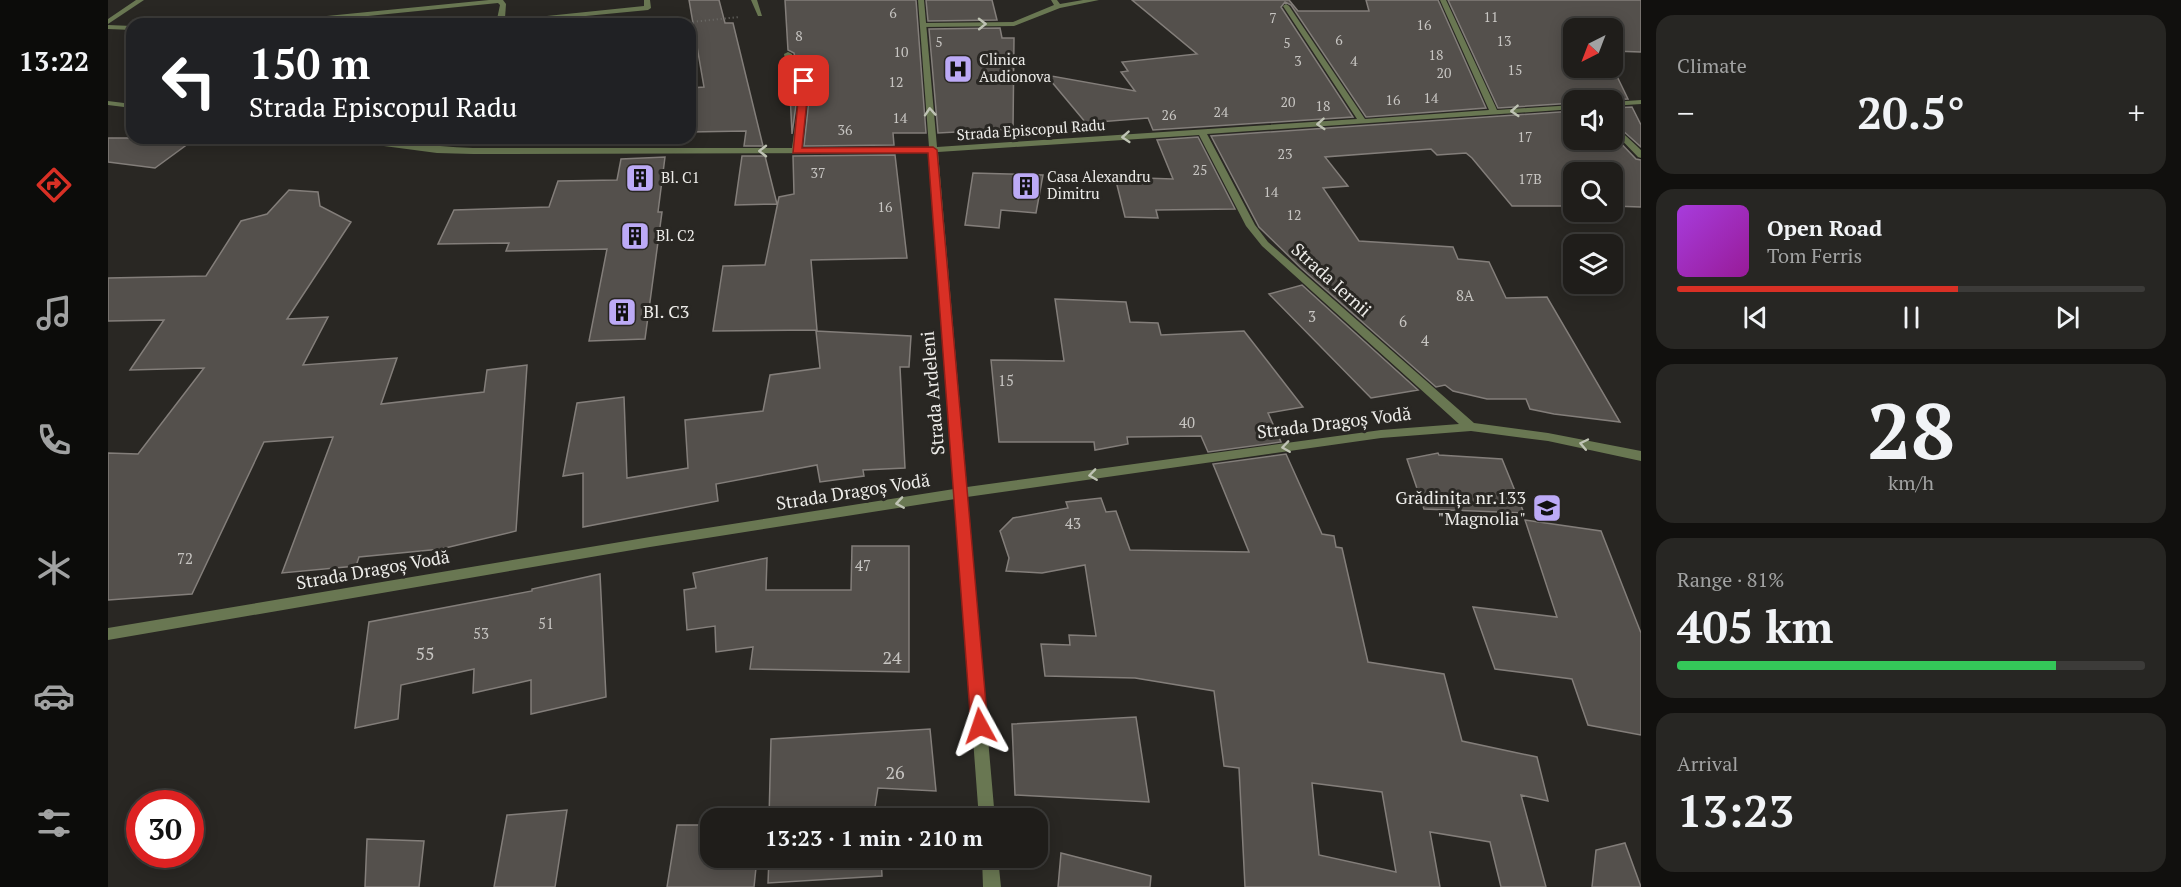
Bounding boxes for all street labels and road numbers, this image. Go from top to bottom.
street label: Strada Episcopul Radu [956,114,1106,144]
street label: Strada Iernii [1287,237,1377,322]
street label: Strada Ardeleni [915,330,949,456]
street label: Strada Dragoș Vodă [1255,401,1412,443]
street label: Strada Dragoș Vodă [774,467,931,515]
street label: Strada Dragoș Vodă [294,544,451,594]

